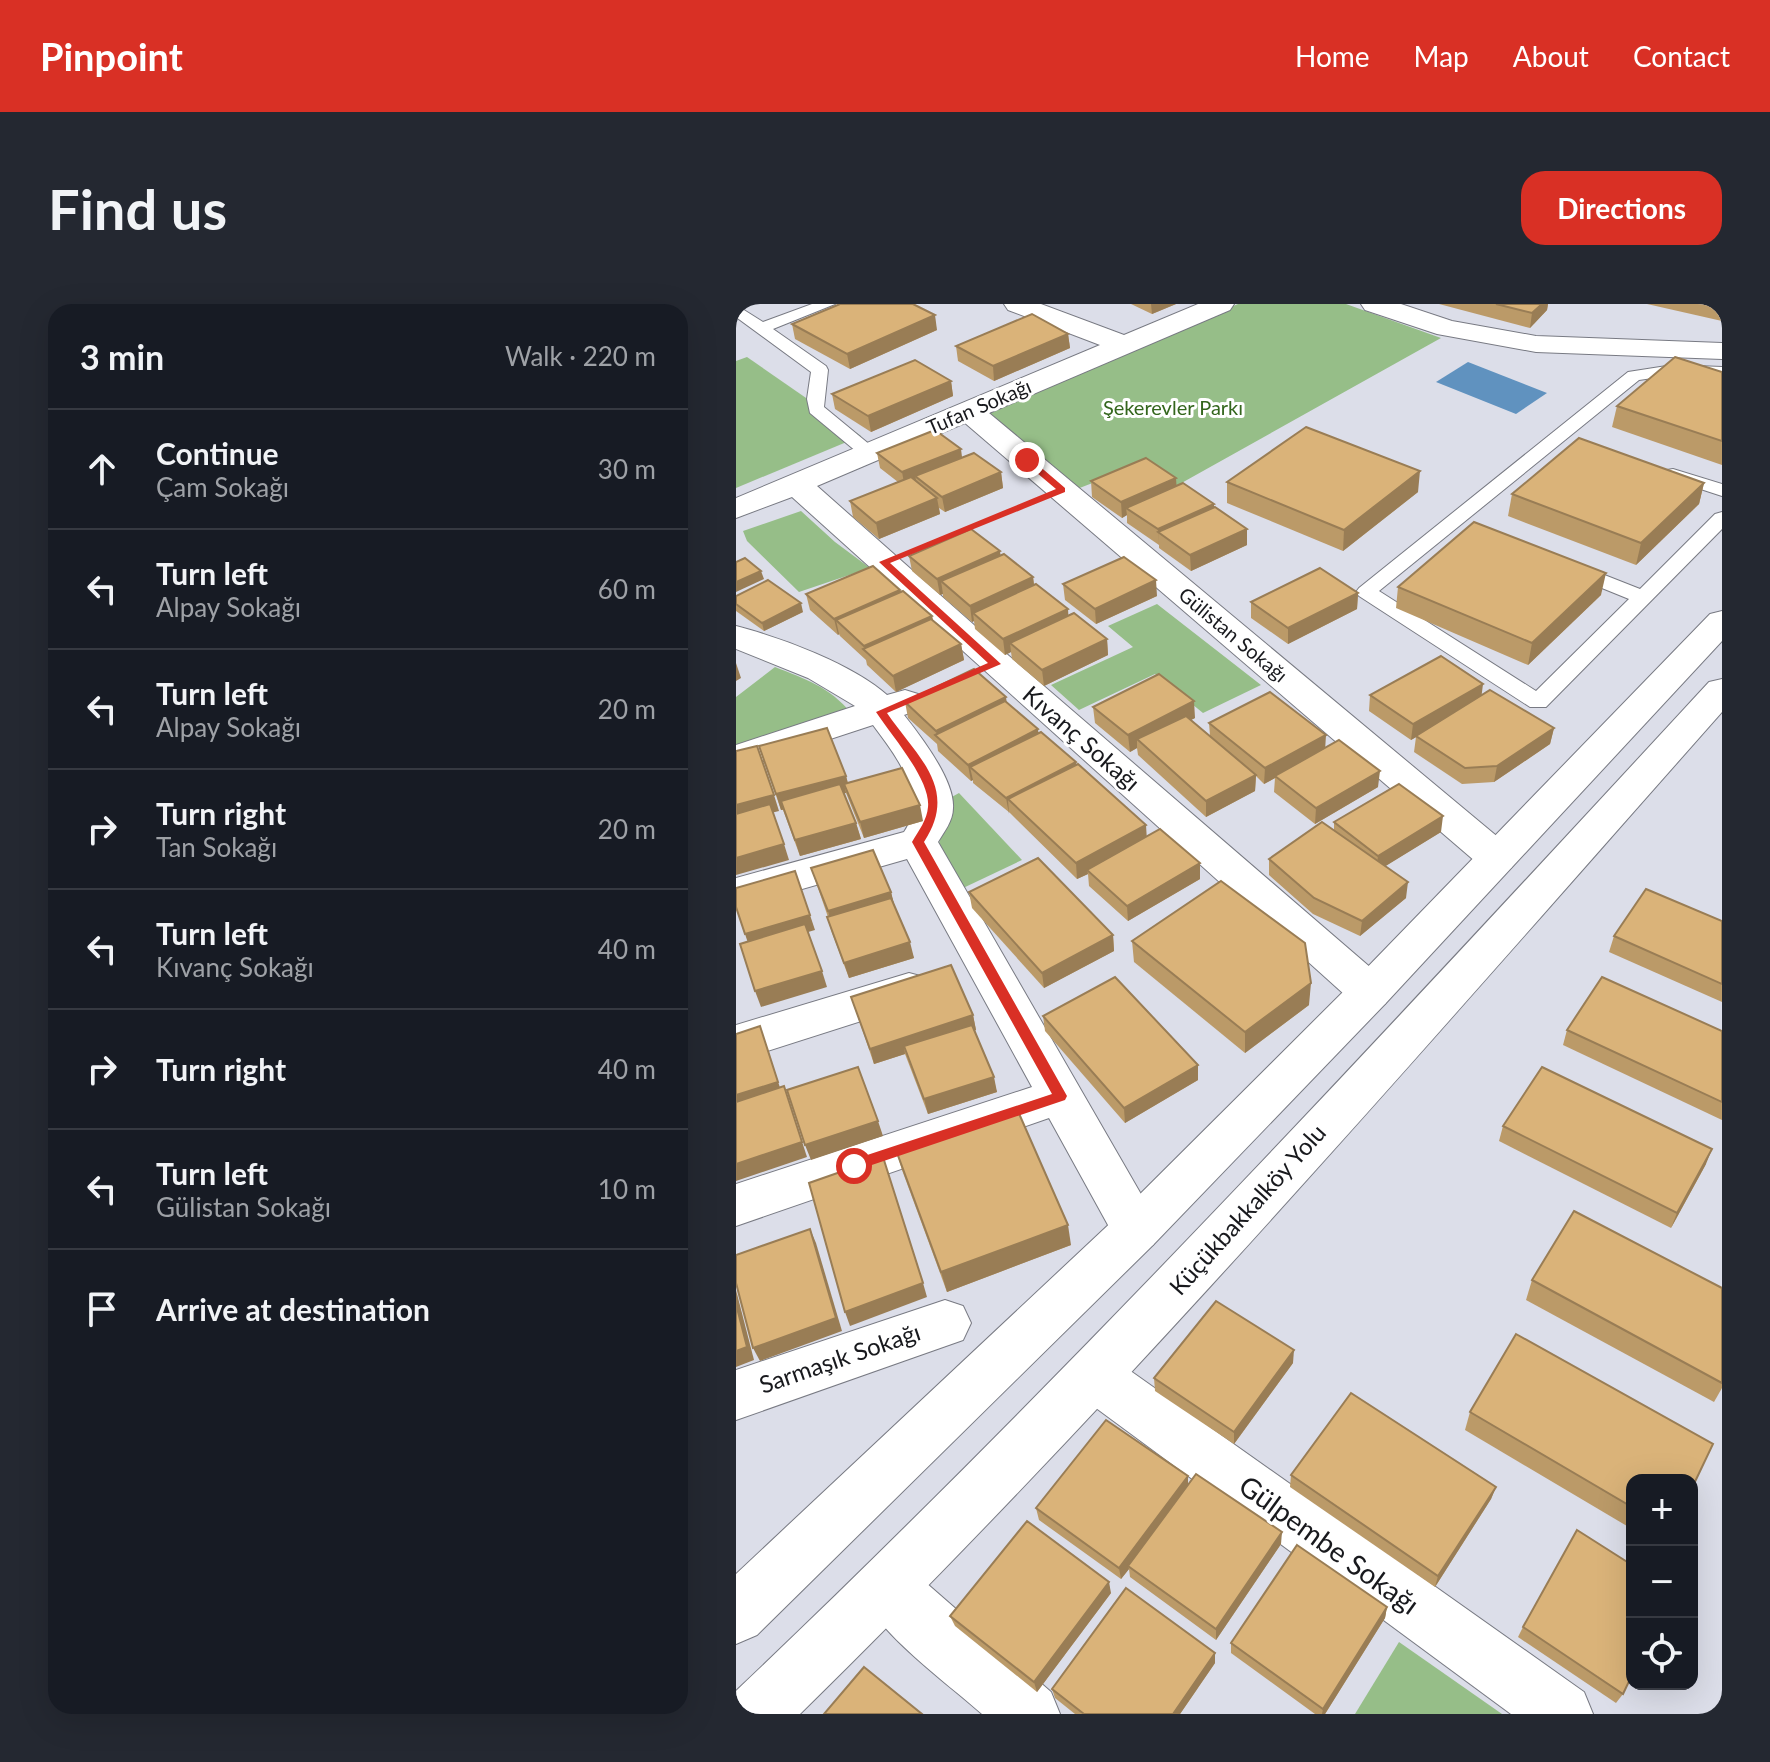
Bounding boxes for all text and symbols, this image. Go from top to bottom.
text: Pinpoint [40,33,183,79]
text: Home [1295,39,1370,73]
text: Map [1414,39,1469,73]
text: About [1513,39,1589,73]
text: Contact [1633,39,1730,73]
button: Directions [1521,171,1722,245]
text: Find us [48,175,227,242]
text: 3 min [80,336,164,377]
text: Walk · 220 m [505,340,656,372]
street label: Tufan Sokağı [923,373,1035,439]
park label: Şekerevler Parkı [1103,395,1243,419]
text: Continue [156,435,279,471]
route end [1009,442,1045,478]
icon: ahead [80,447,124,491]
text: 30 m [598,453,656,485]
text: Çam Sokağı [156,471,289,503]
text: Turn left [156,555,268,591]
icon: left [80,567,124,611]
text: 60 m [598,573,656,605]
street label: Gülistan Sokağı [1174,582,1293,687]
text: Alpay Sokağı [156,591,301,623]
text: Turn left [156,675,268,711]
street label: Kıvanç Sokağı [1018,679,1146,797]
icon: left [80,687,124,731]
text: 20 m [598,693,656,725]
text: Alpay Sokağı [156,711,301,743]
text: Turn right [156,795,286,831]
icon: right [80,807,124,851]
text: 20 m [598,813,656,845]
text: Tan Sokağı [156,831,277,863]
text: Turn left [156,915,268,951]
icon: left [80,927,124,971]
text: 40 m [598,933,656,965]
text: Kıvanç Sokağı [156,951,314,983]
icon: right [80,1047,124,1091]
text: Turn right [156,1051,286,1087]
text: 40 m [598,1053,656,1085]
street label: Küçükbakkalköy Yolu [1163,1118,1331,1300]
route start [836,1148,872,1184]
text: Turn left [156,1155,268,1191]
icon: left [80,1167,124,1211]
text: 10 m [598,1173,656,1205]
text: Gülistan Sokağı [156,1191,331,1223]
icon: arrive [80,1287,124,1331]
text: Arrive at destination [156,1291,430,1327]
street label: Sarmaşık Sokağı [755,1316,924,1399]
street label: Gülpembe Sokağı [1233,1468,1426,1621]
map controls [1626,1474,1698,1690]
button: + [1626,1474,1698,1546]
button: − [1626,1546,1698,1618]
button: locate [1626,1618,1698,1690]

